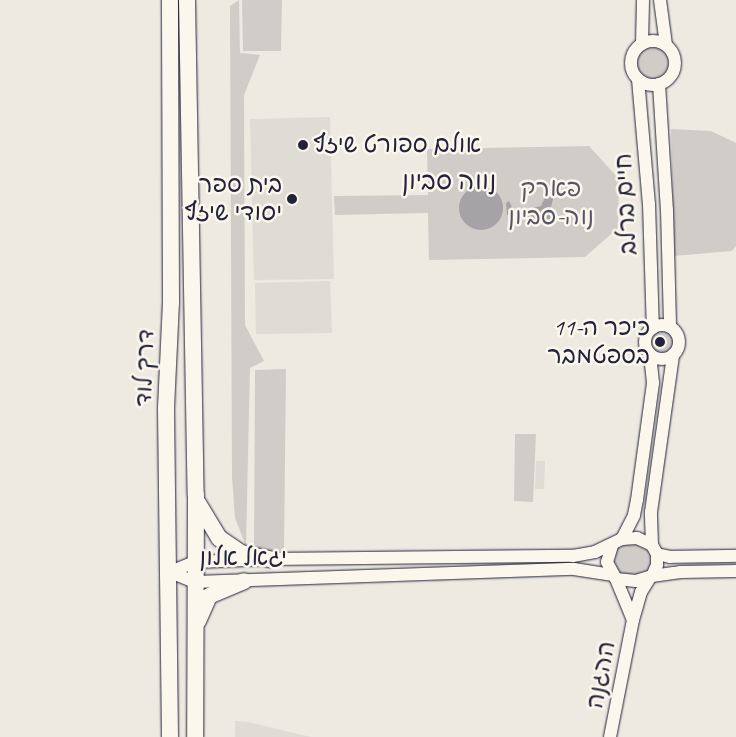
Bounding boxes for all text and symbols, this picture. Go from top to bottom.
place label: אולם ספורט שיזף [313,131,481,159]
marker: אולם ספורט שיזף [297,139,309,151]
street label: חיים ברלב [609,152,643,256]
district label: נווה סביון [402,166,496,196]
place label: בית ספר יסודי שיזף [184,171,282,227]
park label: פארק נוה-סביון [508,175,594,231]
marker: בית ספר יסודי שיזף [286,193,298,205]
place label: כיכר ה-11 בספטמבר [547,314,650,370]
street label: דרך לוד [129,329,161,407]
marker: כיכר ה-11 בספטמבר [654,336,666,348]
street label: יגאל אלון [199,544,287,572]
street label: ההגנה [580,639,622,711]

